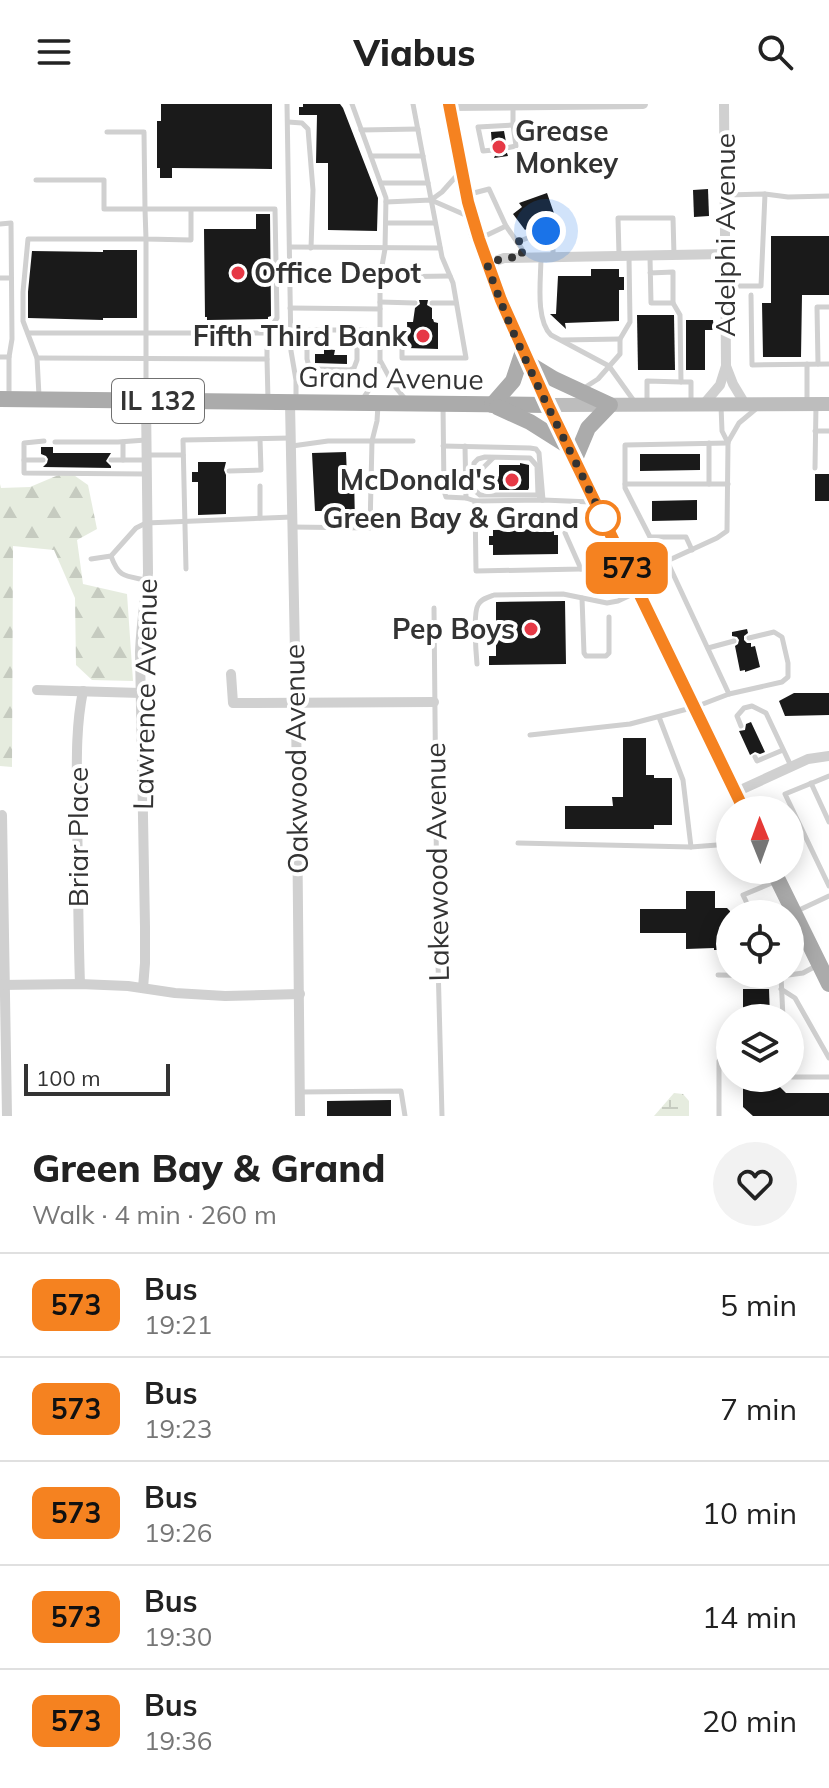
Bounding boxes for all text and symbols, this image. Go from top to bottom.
icon: menu [32,30,76,74]
text: Viabus [354,30,475,75]
icon: search [753,30,797,74]
place label: Grease Monkey [515,113,619,180]
street label: Adelphi Avenue [707,133,742,337]
marker: Grease Monkey [490,138,508,156]
your location [526,211,566,251]
place label: Office Depot [254,255,422,290]
marker: Office Depot [229,264,247,282]
place label: Fifth Third Bank [193,318,408,353]
marker: Fifth Third Bank [414,327,432,345]
street label: Grand Avenue [298,358,484,397]
road number: IL 132 [112,379,204,423]
place label: McDonald's [340,462,496,497]
marker: McDonald's [503,471,521,489]
place label: Green Bay & Grand [323,500,579,535]
marker: Green Bay & Grand [586,501,620,535]
line badge: 573 [581,542,673,594]
text: 573 [602,550,652,585]
street label: Lawrence Avenue [125,578,164,810]
place label: Pep Boys [392,611,515,646]
marker: Pep Boys [522,620,540,638]
street label: Oakwood Avenue [276,644,315,874]
street label: Lakewood Avenue [417,742,456,982]
street label: Briar Place [60,767,95,907]
north arrow [716,796,804,884]
map controls [716,796,804,1092]
button: locate [716,900,804,988]
button: layers [716,1004,804,1092]
scale bar [24,1060,170,1096]
text: 100 m [36,1064,101,1092]
button: heart [713,1142,797,1226]
text: Green Bay & Grand [32,1144,386,1192]
text: Walk · 4 min · 260 m [32,1198,277,1231]
text: Bus [144,1270,198,1308]
text: 5 min [720,1286,797,1324]
text: 573 [51,1287,101,1322]
text: 19:21 [144,1308,212,1341]
text: Bus [144,1374,198,1412]
text: 7 min [720,1390,797,1428]
text: 573 [51,1391,101,1426]
text: 19:23 [144,1412,212,1445]
text: Bus [144,1478,198,1516]
text: 10 min [702,1494,797,1532]
text: 573 [51,1495,101,1530]
text: 19:26 [144,1516,212,1549]
text: Bus [144,1582,198,1620]
text: 14 min [702,1598,797,1636]
text: 573 [51,1599,101,1634]
text: 19:30 [144,1620,212,1653]
text: Bus [144,1686,198,1724]
text: 20 min [702,1702,797,1740]
text: 573 [51,1703,101,1738]
text: 19:36 [144,1724,212,1757]

